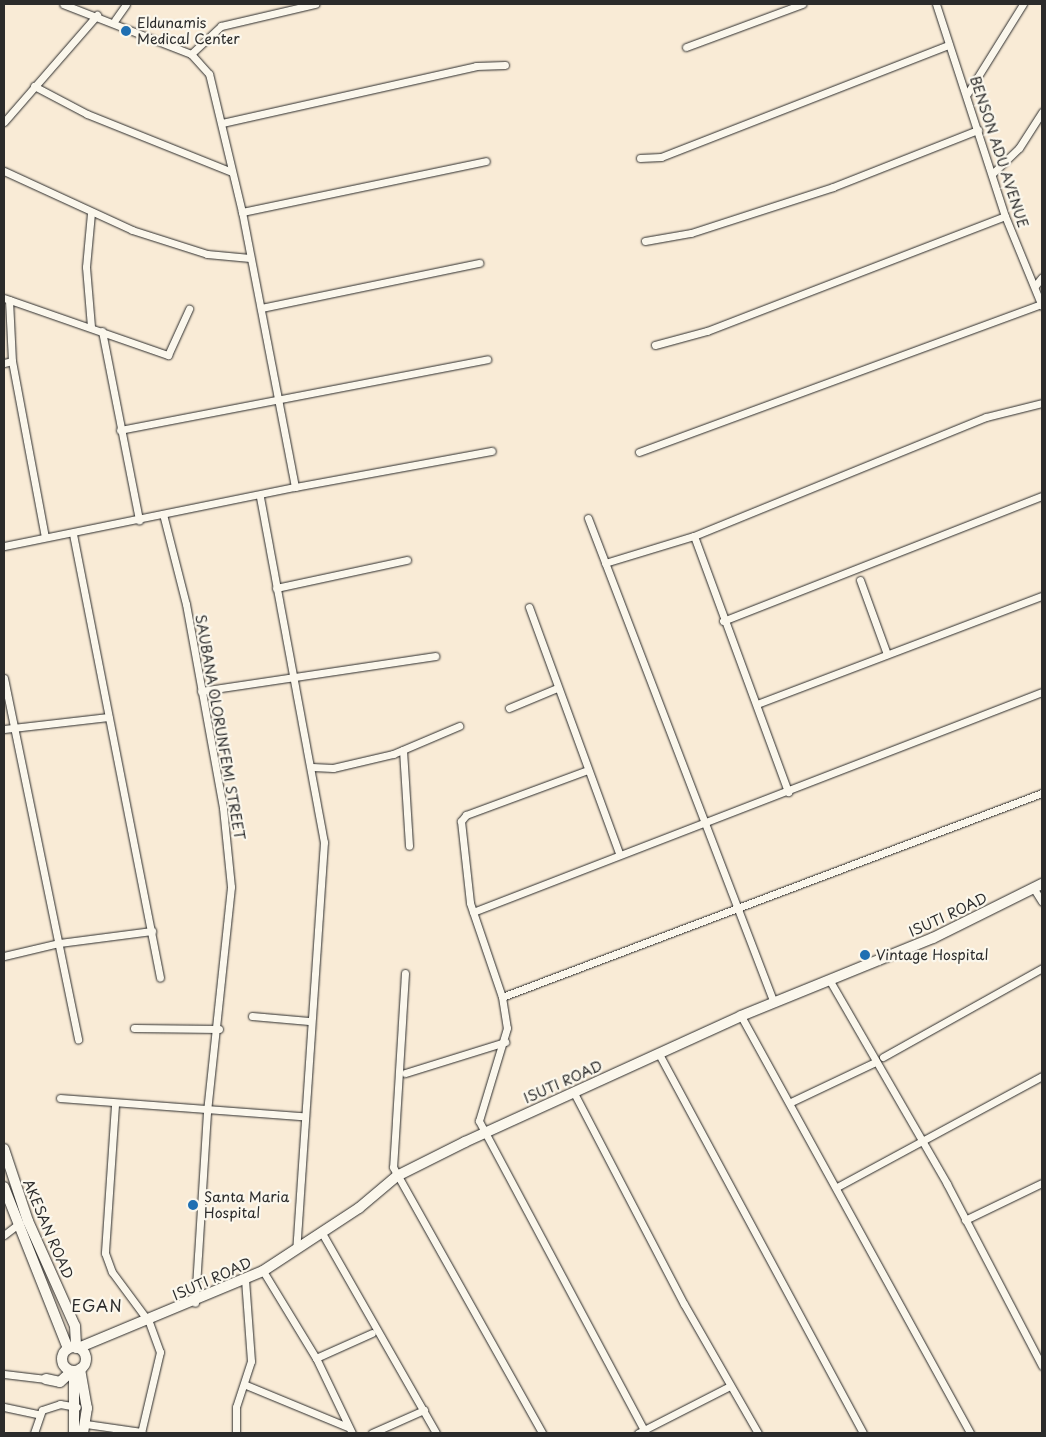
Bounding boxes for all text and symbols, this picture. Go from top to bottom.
place label: Eldunamis Medical Center [137,15,240,48]
marker: Eldunamis Medical Center [119,24,133,38]
street label: BENSON ADU AVENUE [966,73,1032,231]
street label: SAUBANA OLORUNFEMI STREET [192,612,248,842]
street label: ISUTI ROAD [906,889,990,941]
place label: Vintage Hospital [876,947,988,963]
marker: Vintage Hospital [858,948,872,962]
street label: ISUTI ROAD [521,1057,605,1107]
street label: AKESAN ROAD [20,1177,76,1281]
place label: Santa Maria Hospital [204,1189,289,1222]
marker: Santa Maria Hospital [186,1198,200,1212]
street label: ISUTI ROAD [170,1254,254,1304]
district label: EGAN [71,1295,123,1315]

